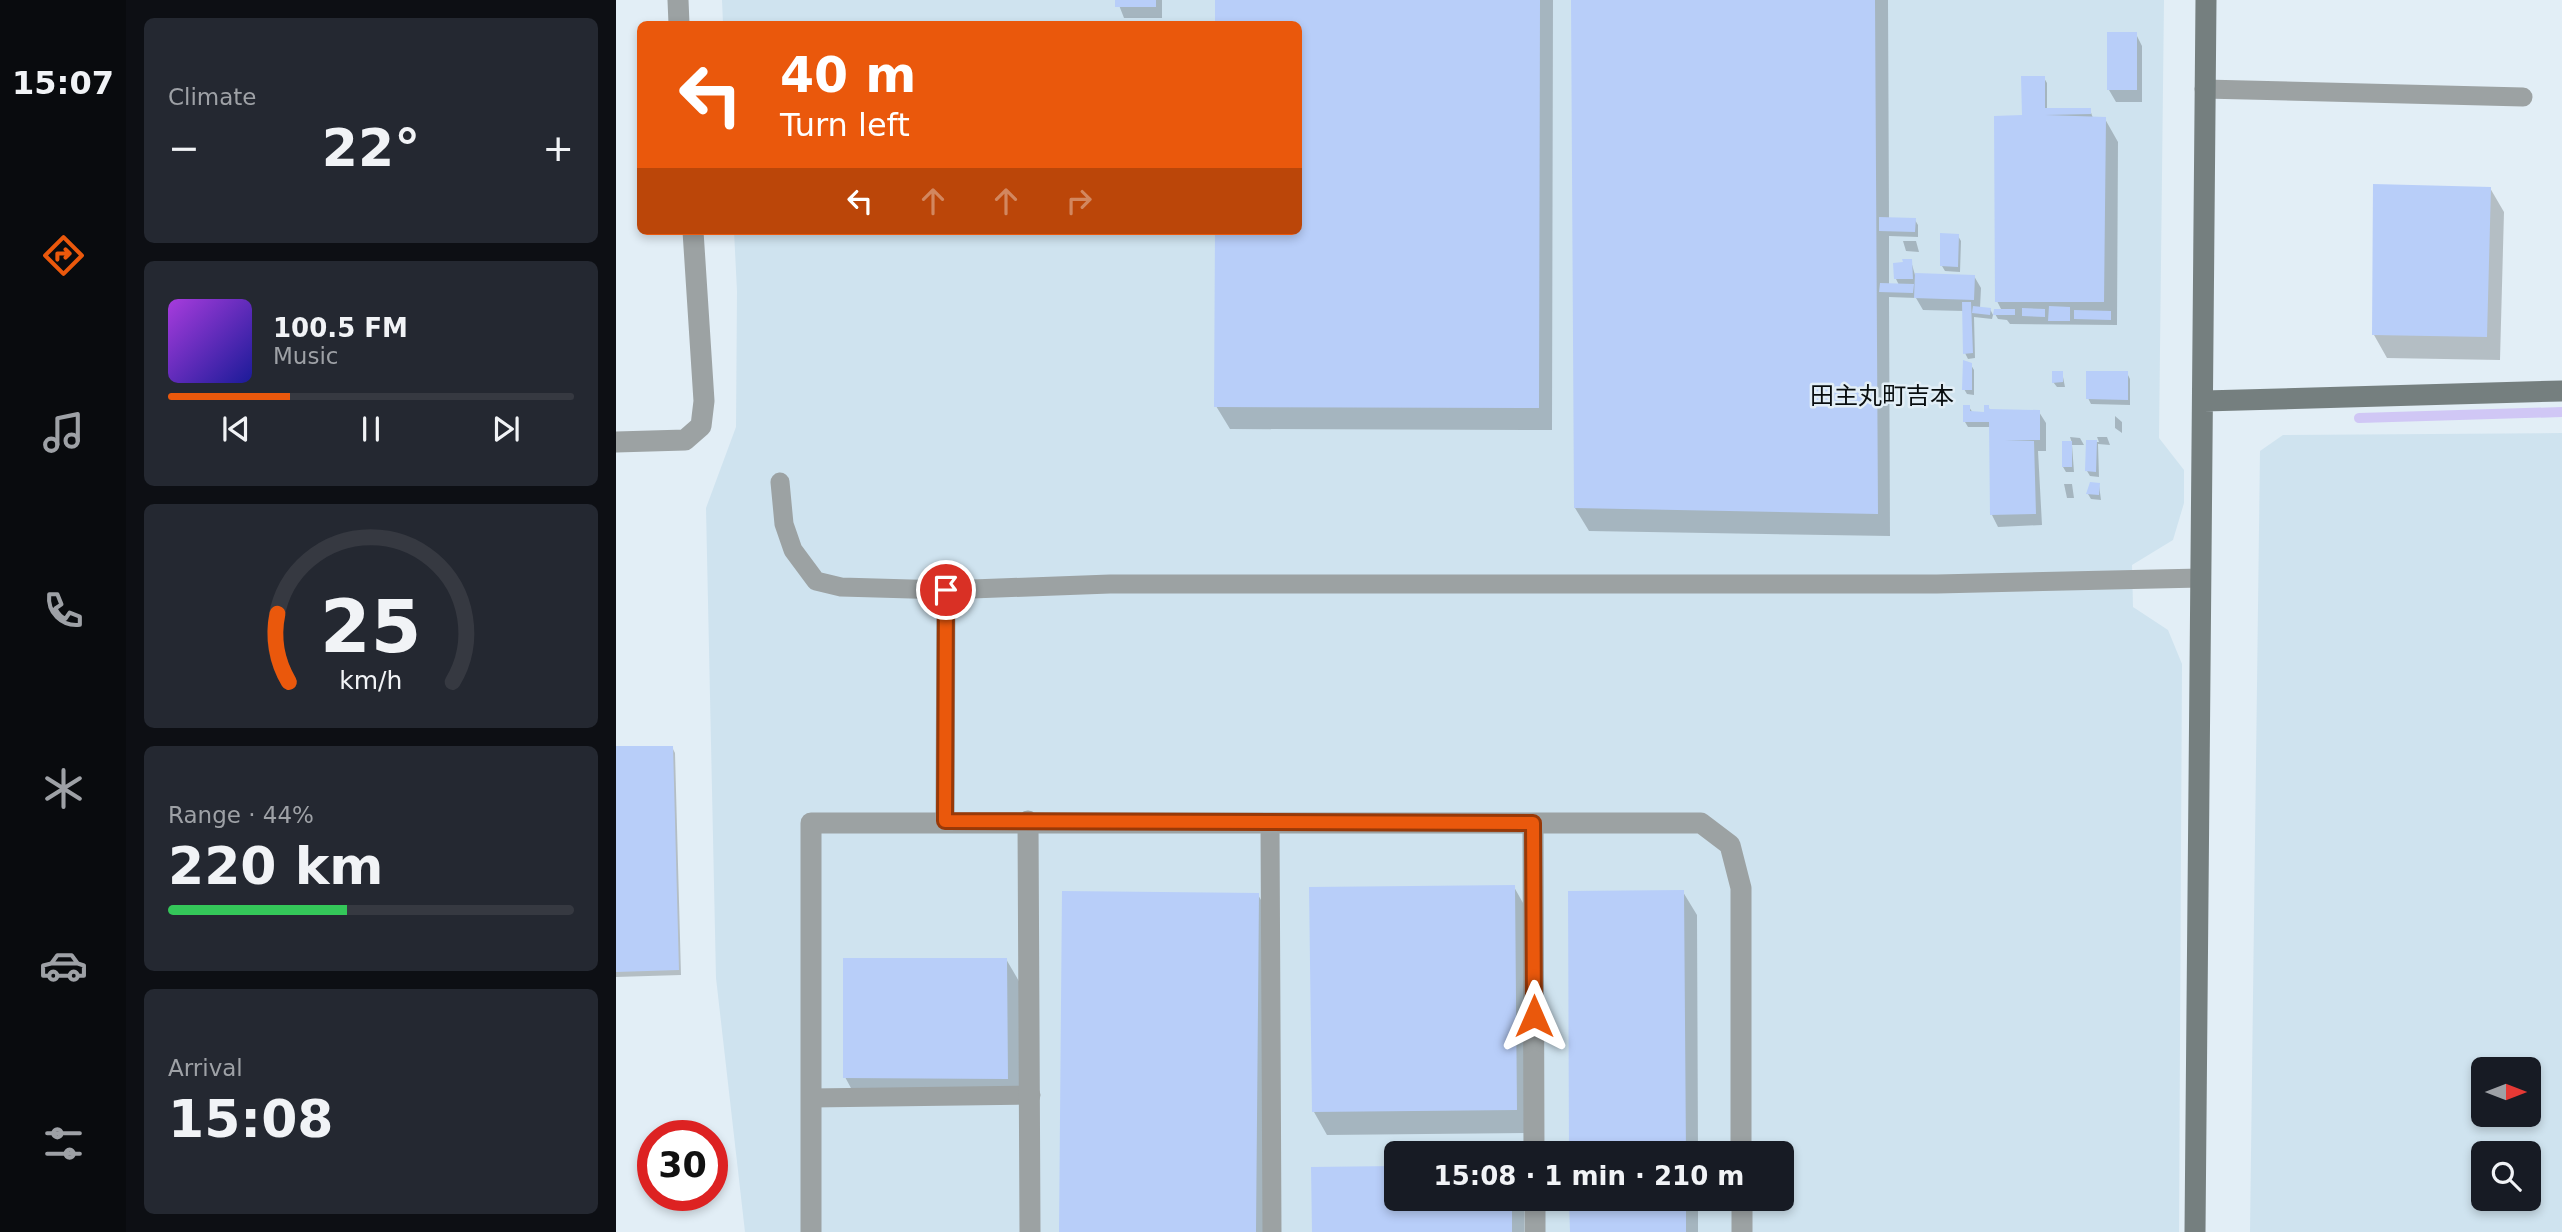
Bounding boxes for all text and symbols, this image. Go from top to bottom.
text: 40 m [780,47,916,104]
icon: left [665,49,756,140]
text: 15:07 [12,64,114,102]
text: Climate [168,84,257,110]
text: Turn left [780,106,910,144]
text: 22° [322,118,420,178]
text: − [168,126,200,170]
text: + [542,126,574,170]
icon: left [841,182,879,220]
icon: ahead [914,182,952,220]
icon: ahead [987,182,1025,220]
icon: right [1060,182,1098,220]
icon: directions [39,231,88,280]
text: 100.5 FM [273,313,408,343]
text: Music [273,343,338,369]
district label: 田主丸町吉本 [1810,382,1954,410]
icon: music [39,408,88,457]
icon: previous [217,410,255,448]
icon: pause [352,410,390,448]
icon: next [487,410,525,448]
pin [916,560,976,620]
icon: arrive [927,571,965,609]
text: 25 [320,584,422,669]
icon: phone [39,586,88,635]
text: km/h [339,666,403,695]
icon: climate [39,764,88,813]
text: Range · 44% [168,802,314,828]
text: 220 km [168,836,383,896]
icon: car [39,941,88,990]
position arrow [1497,979,1571,1053]
text: Arrival [168,1055,243,1081]
north arrow [2471,1057,2541,1127]
map controls [2471,1057,2541,1211]
text: 15:08 [168,1089,334,1149]
icon: filters [39,1119,88,1168]
speed limit sign: 30 [637,1120,728,1211]
button: search [2471,1141,2541,1211]
text: 15:08 · 1 min · 210 m [1434,1161,1744,1191]

